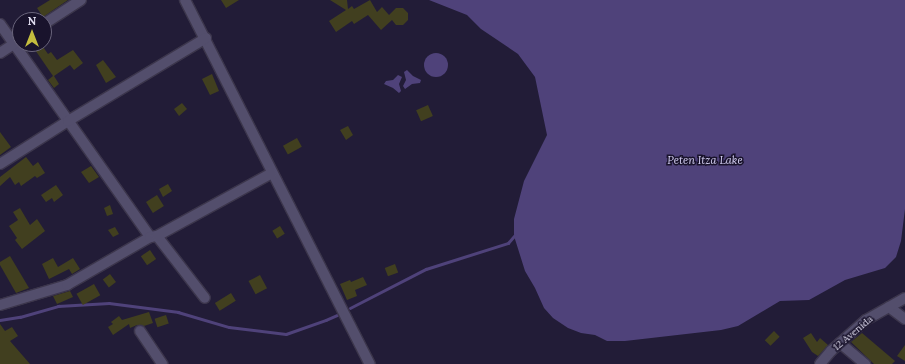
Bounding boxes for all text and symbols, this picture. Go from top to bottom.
north arrow [12,12,52,52]
text: N [28,14,36,28]
water label: Peten Itza Lake [667,153,743,167]
street label: 12 Avenida [831,313,875,353]

